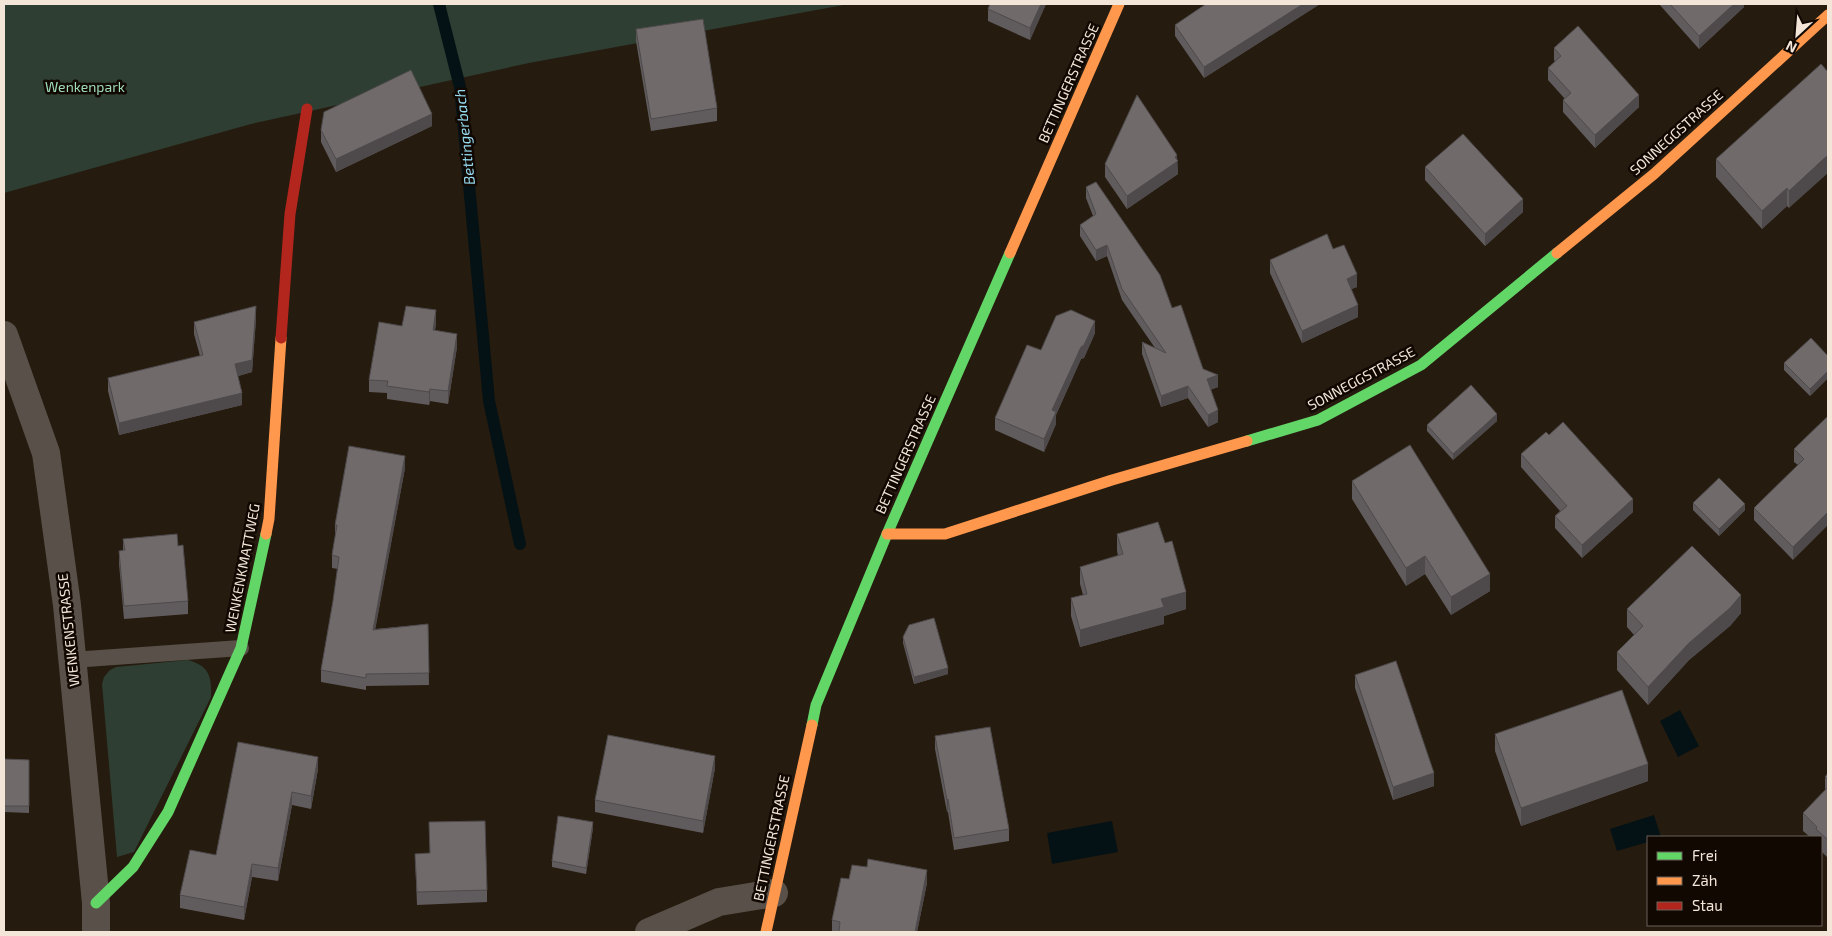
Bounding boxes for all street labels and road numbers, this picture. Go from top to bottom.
street label: BETTINGERSTRASSE [1034,21,1102,145]
street label: SONNEGGSTRASSE [1626,86,1726,178]
street label: SONNEGGSTRASSE [1304,342,1418,413]
street label: BETTINGERSTRASSE [871,392,939,516]
street label: WENKENKMATTWEG [221,502,263,634]
street label: WENKENSTRASSE [54,572,82,687]
street label: BETTINGERSTRASSE [749,773,793,903]

